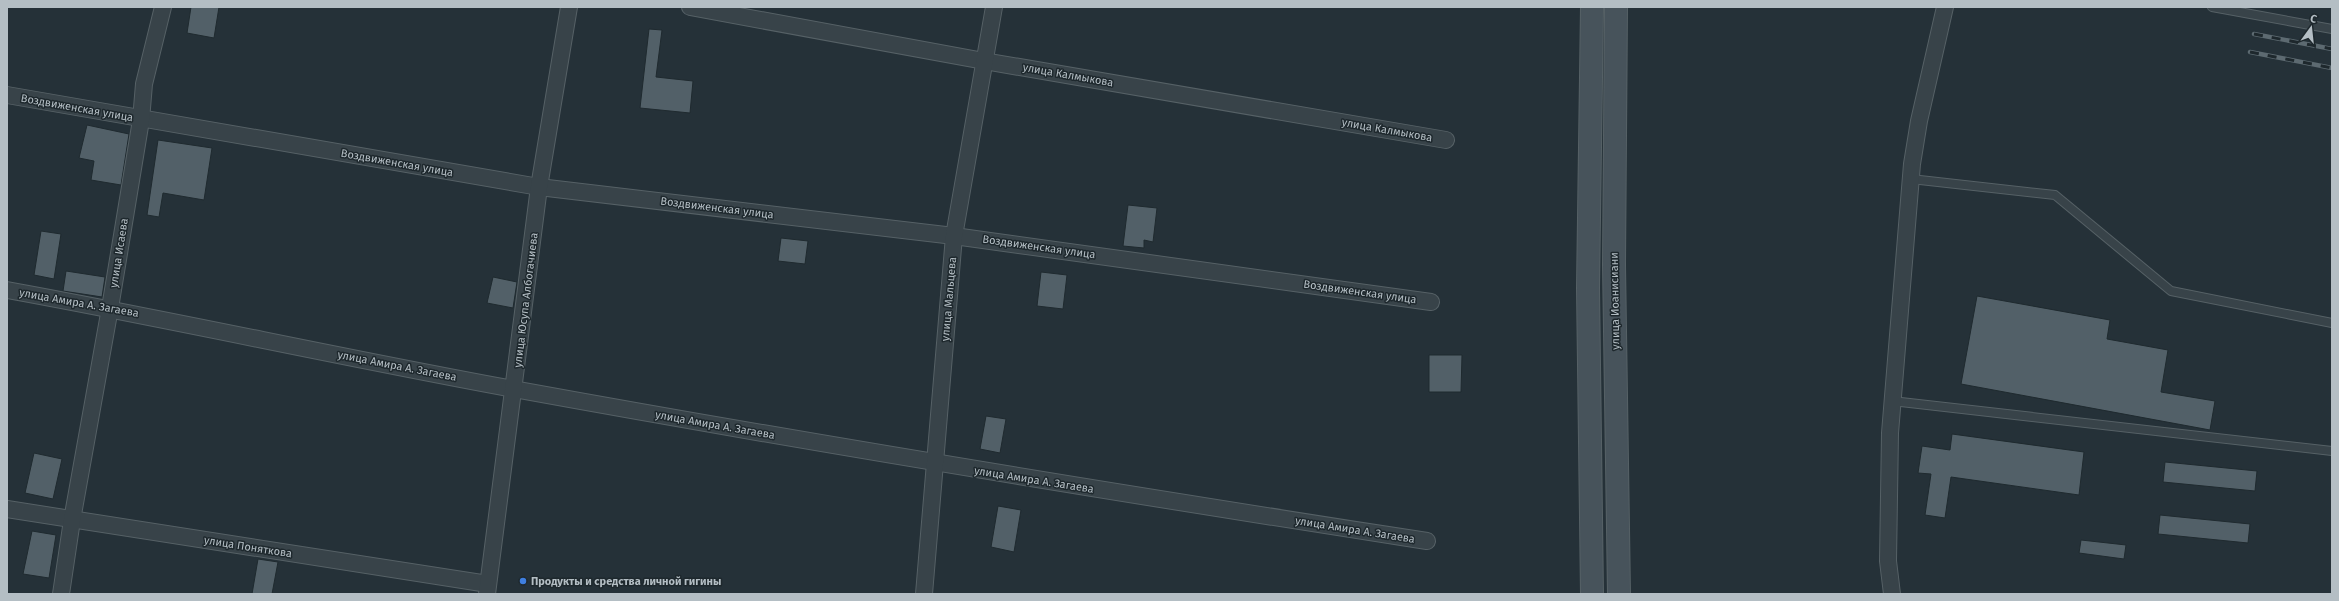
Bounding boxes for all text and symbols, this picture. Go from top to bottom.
north arrow [2291,8,2331,48]
text: С [2309,12,2319,26]
street label: улица Калмыкова [1022,61,1114,89]
street label: Воздвиженская улица [20,92,134,124]
street label: улица Калмыкова [1341,116,1433,144]
street label: Воздвиженская улица [340,147,454,179]
street label: Воздвиженская улица [660,195,774,221]
street label: улица Исаева [107,217,131,289]
street label: улица Юсупа Албогачиева [511,232,541,368]
street label: Воздвиженская улица [982,233,1096,261]
street label: улица Иоанисиани [1608,252,1622,350]
street label: улица Мальцева [939,256,959,342]
street label: Воздвиженская улица [1303,278,1417,306]
street label: улица Амира А. Загаева [18,286,140,320]
street label: улица Амира А. Загаева [336,348,458,384]
street label: улица Амира А. Загаева [654,408,776,442]
street label: улица Амира А. Загаева [973,464,1095,496]
street label: улица Амира А. Загаева [1294,514,1416,546]
street label: улица Поняткова [203,534,293,560]
place label: Продукты и средства личной гигины [531,575,721,588]
marker: Продукты и средства личной гигины [518,576,528,586]

